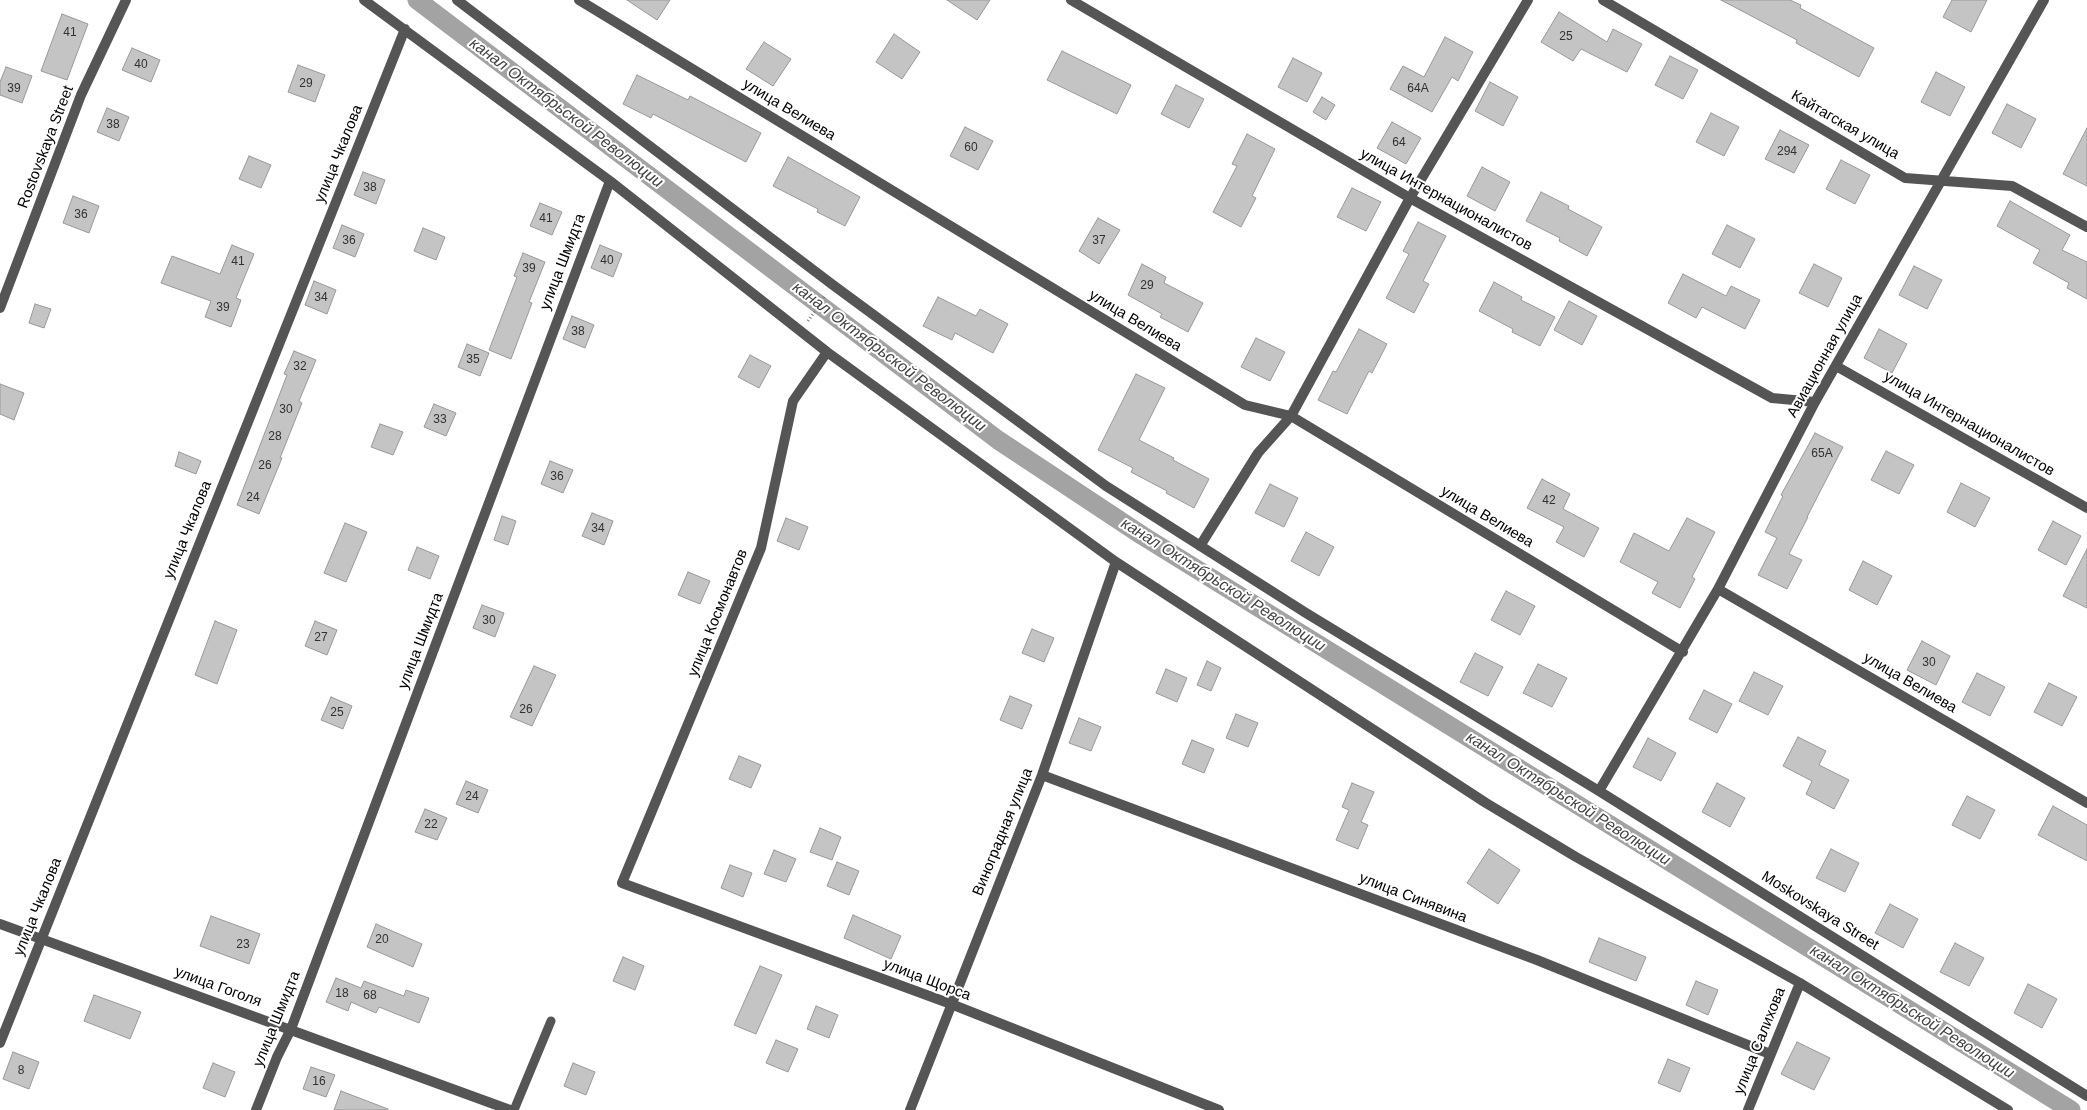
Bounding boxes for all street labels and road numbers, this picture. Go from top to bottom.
street label: улица Велиева [739,75,839,145]
street label: Rostovskaya Street [14,83,78,211]
street label: Кайтагская улица [1788,87,1902,163]
street label: улица Чкалова [311,102,367,206]
street label: улица Интернационалистов [1357,145,1535,255]
street label: улица Шмидта [536,211,590,313]
street label: улица Велиева [1085,286,1185,356]
street label: Авиационная улица [1784,291,1866,421]
street label: улица Интернационалистов [1880,368,2058,480]
street label: улица Чкалова [160,478,216,582]
street label: улица Велиева [1437,482,1537,552]
street label: улица Космонавтов [684,547,752,679]
street label: улица Шмидта [394,590,448,692]
street label: улица Велиева [1860,649,1960,717]
street label: Виноградная улица [969,766,1037,898]
street label: улица Чкалова [10,855,66,959]
street label: Moskovskaya Street [1758,868,1882,954]
street label: улица Синявина [1357,869,1469,927]
street label: улица Щорса [881,955,973,1005]
street label: улица Гоголя [172,963,264,1011]
street label: улица Шмидта [250,969,304,1069]
street label: улица Салихова [1730,985,1790,1097]

